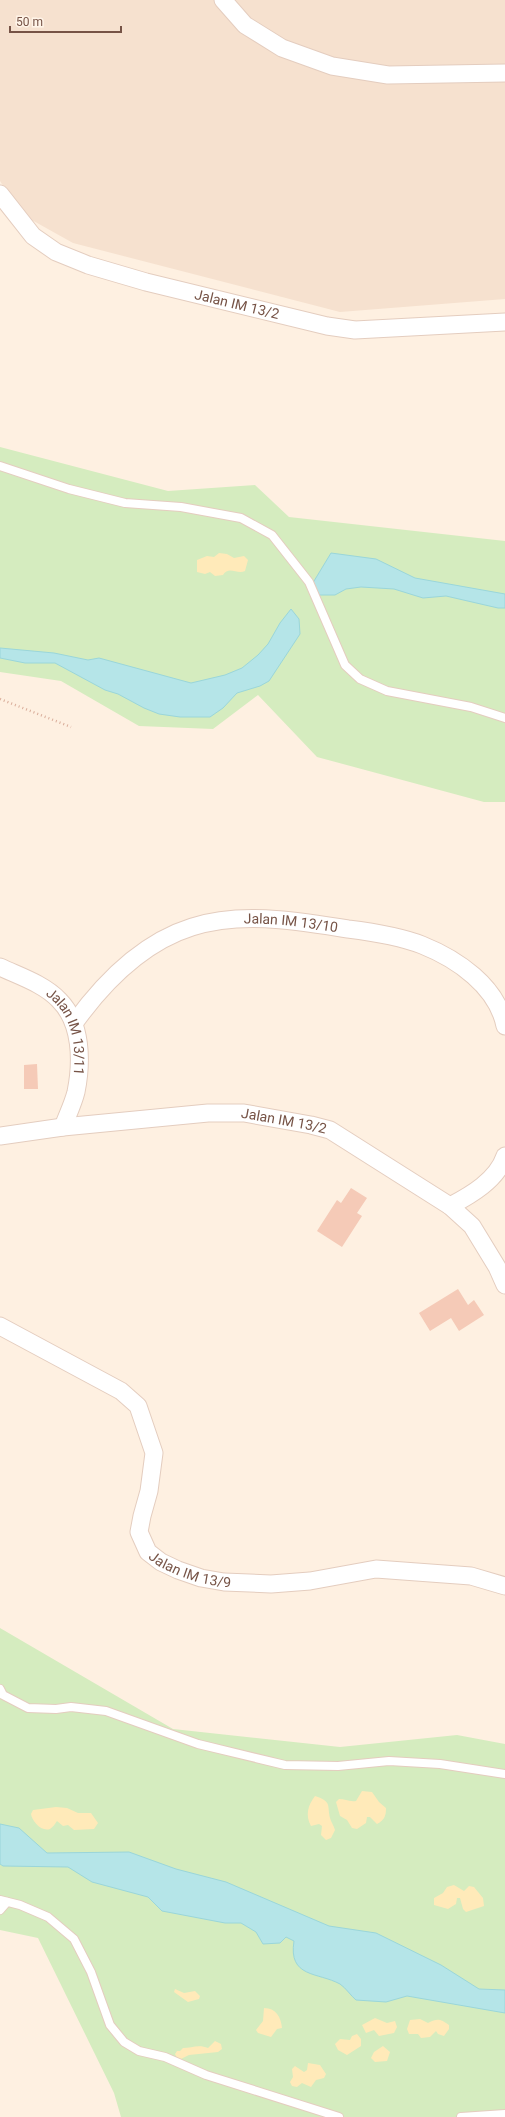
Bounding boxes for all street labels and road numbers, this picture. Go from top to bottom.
street label: Jalan IM 13/2 [193,286,281,322]
street label: Jalan IM 13/10 [244,910,339,935]
street label: Jalan IM 13/11 [43,984,87,1076]
street label: Jalan IM 13/2 [240,1105,329,1137]
street label: Jalan IM 13/9 [146,1548,232,1590]

